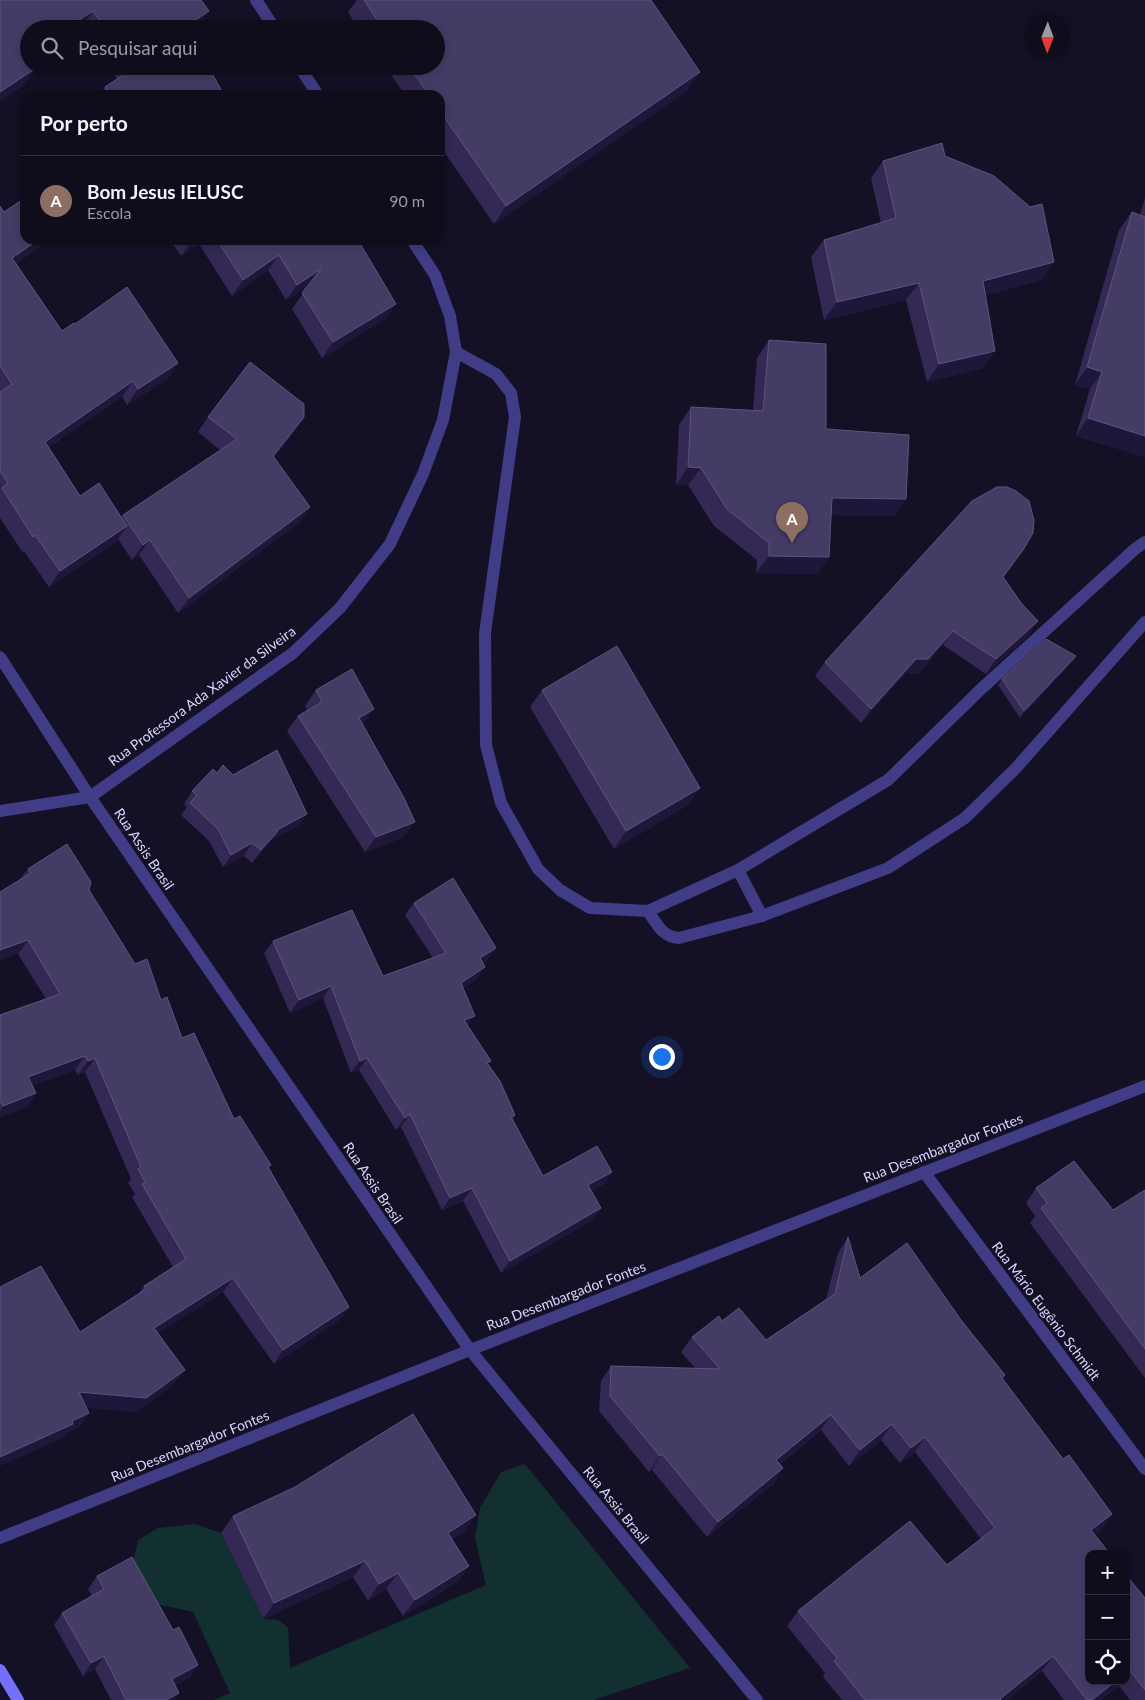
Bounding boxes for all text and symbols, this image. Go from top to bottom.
north arrow [1025,15,1070,60]
search box [20,20,445,75]
icon: search [38,34,66,62]
text: Pesquisar aqui [78,36,197,59]
text: Por perto [40,110,128,135]
text: Bom Jesus IELUSC [87,180,243,203]
text: A [50,191,62,210]
text: 90 m [389,191,425,210]
text: Escola [87,203,131,222]
pin: A [776,502,808,543]
street label: Rua Professora Ada Xavier da Silveira [105,622,299,769]
street label: Rua Assis Brasil [111,805,178,893]
your location [649,1044,675,1070]
street label: Rua Desembargador Fontes [861,1109,1025,1186]
street label: Rua Assis Brasil [340,1139,407,1227]
street label: Rua Mário Eugênio Schmidt [989,1238,1104,1383]
street label: Rua Desembargador Fontes [484,1257,648,1334]
street label: Rua Desembargador Fontes [108,1406,271,1485]
street label: Rua Assis Brasil [580,1463,653,1547]
map controls [1085,1550,1130,1685]
button: + [1085,1550,1130,1595]
button: − [1085,1595,1130,1640]
button: locate [1085,1640,1130,1685]

